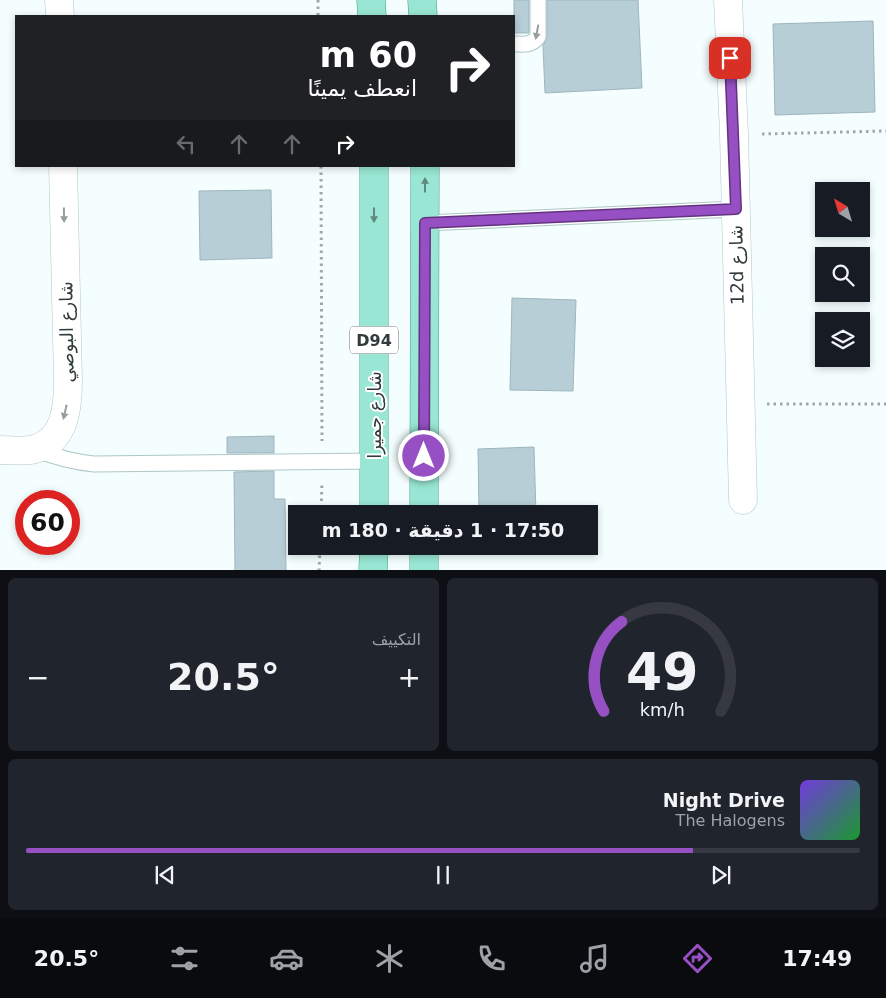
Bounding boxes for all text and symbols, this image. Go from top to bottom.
one-way arrow [533,24,541,39]
text: 60 m [320,35,417,75]
icon: right [435,35,500,100]
pin [709,37,751,79]
icon: arrive [716,44,744,72]
text: انعطف يمينًا [308,76,417,101]
icon: left [172,130,200,158]
icon: ahead [225,130,253,158]
icon: ahead [278,130,306,158]
icon: right [331,130,359,158]
one-way arrow [421,177,429,193]
north arrow [815,182,870,238]
map controls [815,182,870,367]
one-way arrow [61,207,69,223]
one-way arrow [370,207,378,223]
street label: 12d شارع [725,225,749,305]
button: search [815,247,870,302]
street label: شارع البوصي [55,281,79,383]
button: layers [815,312,870,367]
road number: D94 [350,326,398,354]
street label: شارع جميرا [364,371,386,459]
one-way arrow [61,405,69,420]
position arrow [397,429,449,481]
speed limit sign: 60 [15,490,80,555]
text: 17:50 · 1 دقيقة · 180 m [322,519,564,541]
text: التكييف [372,630,421,649]
text: 49 [626,642,699,702]
text: 20.5° [167,655,280,699]
text: − [26,661,49,694]
text: + [398,661,421,694]
text: km/h [640,699,685,720]
text: Night Drive [663,789,785,811]
text: The Halogens [676,811,785,830]
icon: previous [151,861,179,889]
icon: pause [429,861,457,889]
icon: next [707,861,735,889]
icon: filters [167,941,202,976]
icon: car [269,941,304,976]
icon: climate [372,941,407,976]
icon: phone [474,941,509,976]
icon: music [577,941,612,976]
icon: directions [680,941,715,976]
text: 20.5° [34,946,99,971]
text: 17:49 [782,946,852,971]

